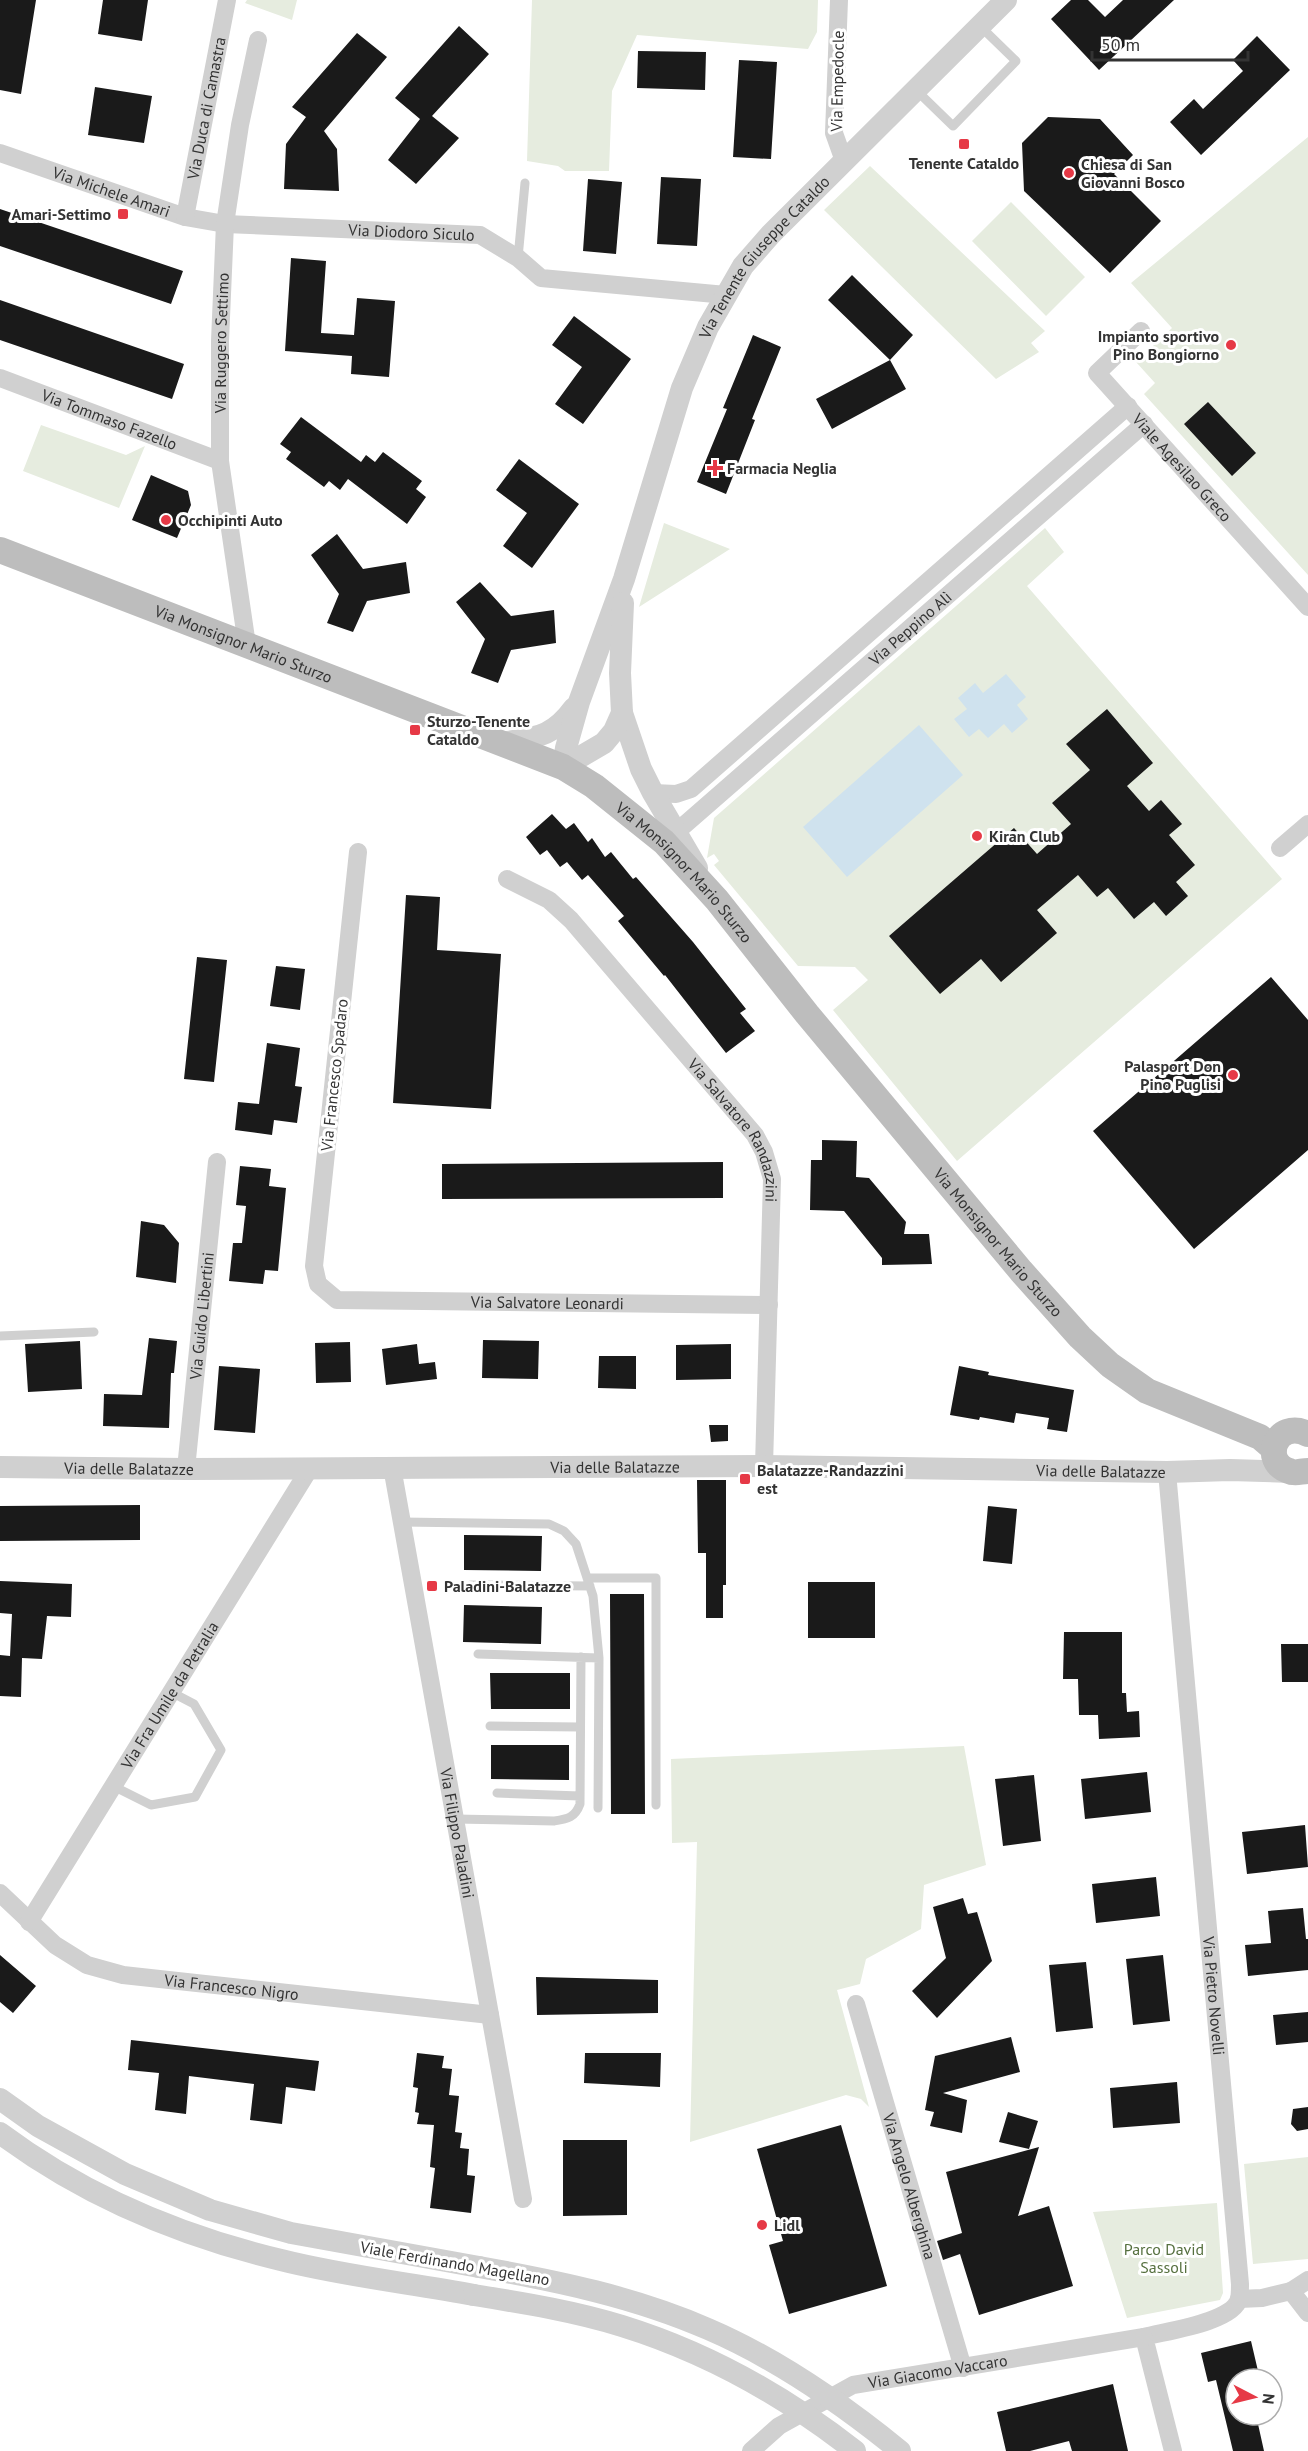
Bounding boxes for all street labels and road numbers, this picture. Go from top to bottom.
street label: Via Empedocle [826,30,848,133]
street label: Via Duca di Camastra [182,35,230,182]
street label: Via Michele Amari [49,162,173,221]
street label: Via Tenente Giuseppe Cataldo [694,171,834,342]
street label: Via Diodoro Siculo [347,219,475,245]
street label: Via Ruggero Settimo [210,272,233,414]
street label: Via Tommaso Fazello [38,384,180,454]
street label: Viale Agesilao Greco [1128,408,1236,526]
street label: Via Peppino Alì [864,587,956,670]
street label: Via Monsignor Mario Sturzo [151,600,335,687]
street label: Via Monsignor Mario Sturzo [611,797,757,947]
street label: Via Francesco Spadaro [316,998,352,1153]
street label: Via Salvatore Randazzini [683,1053,782,1202]
street label: Via Monsignor Mario Sturzo [929,1163,1067,1321]
street label: Via Guido Libertini [185,1251,218,1381]
street label: Via Salvatore Leonardi [470,1292,624,1313]
street label: Via delle Balatazze [549,1456,680,1477]
street label: Via delle Balatazze [63,1458,194,1479]
street label: Via delle Balatazze [1035,1460,1166,1482]
street label: Via Fra Umile da Petralia [116,1618,223,1773]
street label: Via Filippo Paladini [436,1765,479,1900]
street label: Via Pietro Novelli [1199,1935,1229,2056]
street label: Via Francesco Nigro [162,1969,300,2004]
street label: Via Angelo Alberghina [878,2110,941,2262]
street label: Viale Ferdinando Magellano [358,2236,551,2290]
street label: Via Giacomo Vaccaro [866,2350,1009,2393]

